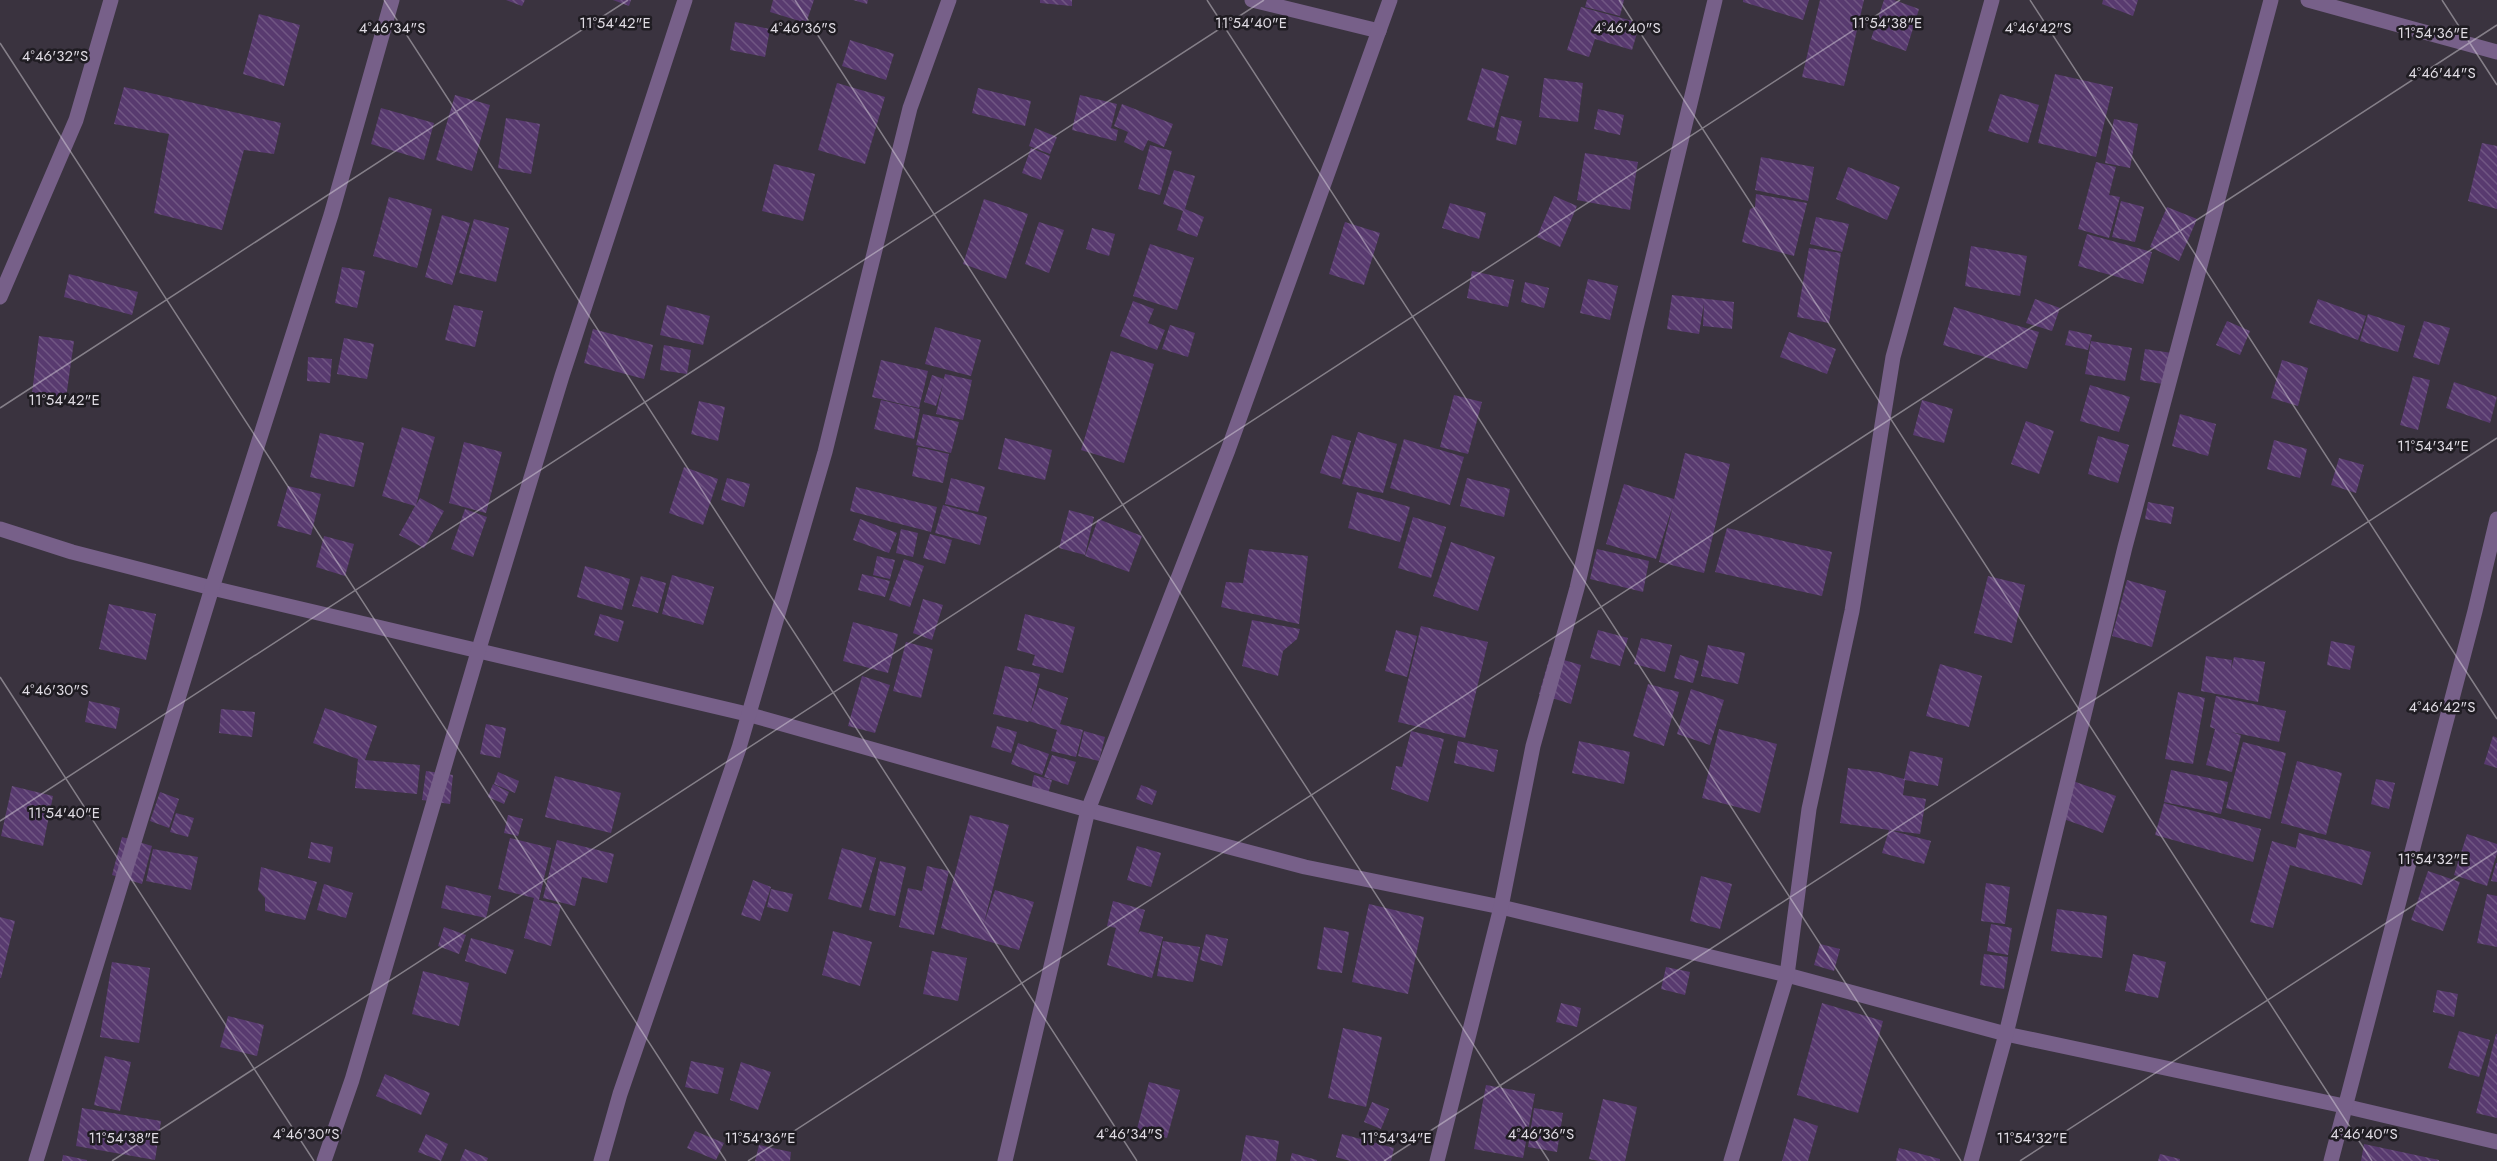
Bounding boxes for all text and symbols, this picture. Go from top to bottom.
text: 11°54'42"E [579,12,651,34]
text: 11°54'40"E [1215,12,1287,34]
text: 11°54'38"E [1852,12,1922,34]
text: 4°46'34"S [359,17,425,39]
text: 4°46'36"S [770,17,836,39]
text: 4°46'40"S [1593,17,1661,39]
text: 4°46'42"S [2004,17,2072,39]
text: 11°54'36"E [2397,22,2469,44]
text: 4°46'32"S [22,45,88,67]
text: 4°46'44"S [2408,62,2476,84]
text: 11°54'42"E [28,389,100,411]
text: 11°54'34"E [2397,435,2469,457]
text: 4°46'30"S [22,679,88,701]
text: 4°46'42"S [2408,696,2476,718]
text: 11°54'40"E [28,802,100,824]
text: 11°54'32"E [2397,848,2469,870]
text: 4°46'30"S [273,1123,339,1145]
text: 4°46'34"S [1096,1123,1162,1145]
text: 4°46'36"S [1508,1123,1574,1145]
text: 4°46'40"S [2330,1123,2398,1145]
text: 11°54'38"E [89,1127,159,1149]
text: 11°54'36"E [724,1127,796,1149]
text: 11°54'34"E [1360,1127,1432,1149]
text: 11°54'32"E [1996,1127,2068,1149]

